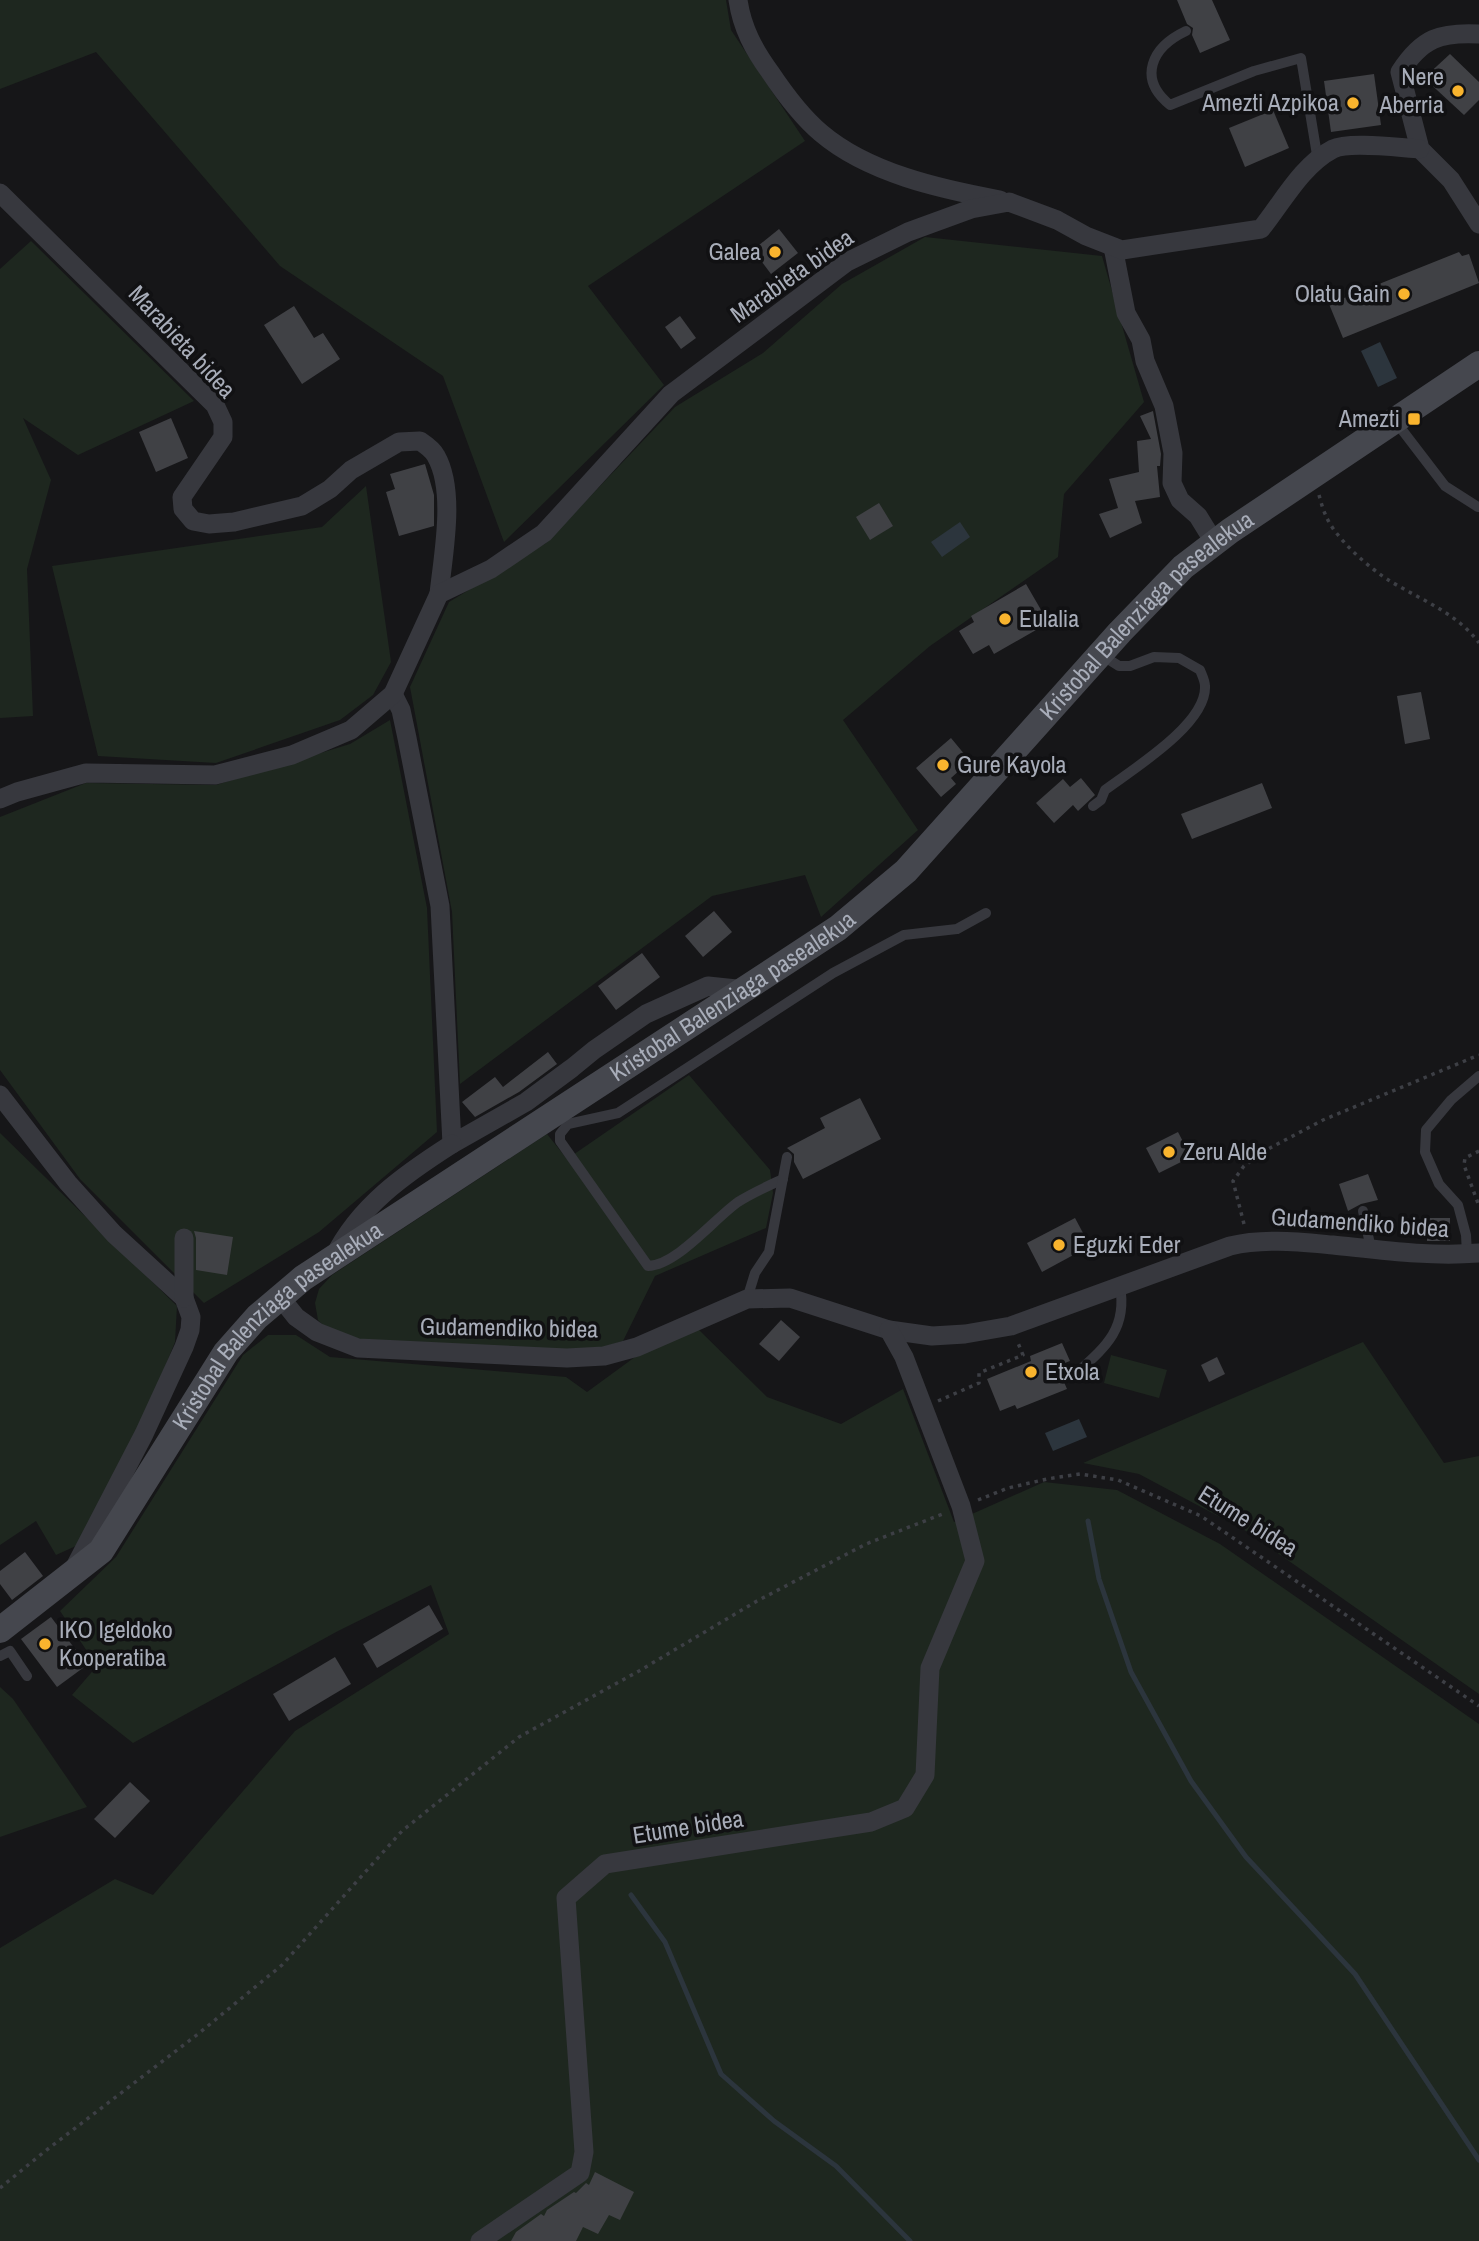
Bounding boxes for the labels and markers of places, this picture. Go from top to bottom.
place label: Nere Aberria [1378,60,1444,120]
marker: Nere Aberria [1450,83,1466,99]
place label: Amezti Azpikoa [1201,86,1339,118]
marker: Amezti Azpikoa [1345,95,1361,111]
place label: Galea [708,235,761,267]
marker: Galea [767,244,783,260]
place label: Olatu Gain [1295,277,1390,309]
marker: Olatu Gain [1396,286,1412,302]
place label: Amezti [1338,402,1400,434]
marker: Amezti [1406,411,1422,427]
place label: Eulalia [1019,602,1079,634]
marker: Eulalia [997,611,1013,627]
place label: Gure Kayola [957,748,1066,780]
marker: Gure Kayola [935,757,951,773]
place label: Zeru Alde [1183,1135,1267,1167]
marker: Zeru Alde [1161,1144,1177,1160]
place label: Eguzki Eder [1073,1228,1181,1260]
marker: Eguzki Eder [1051,1237,1067,1253]
place label: Etxola [1045,1355,1100,1387]
marker: Etxola [1023,1364,1039,1380]
place label: IKO Igeldoko Kooperatiba [59,1613,173,1673]
marker: IKO Igeldoko Kooperatiba [37,1636,53,1652]

